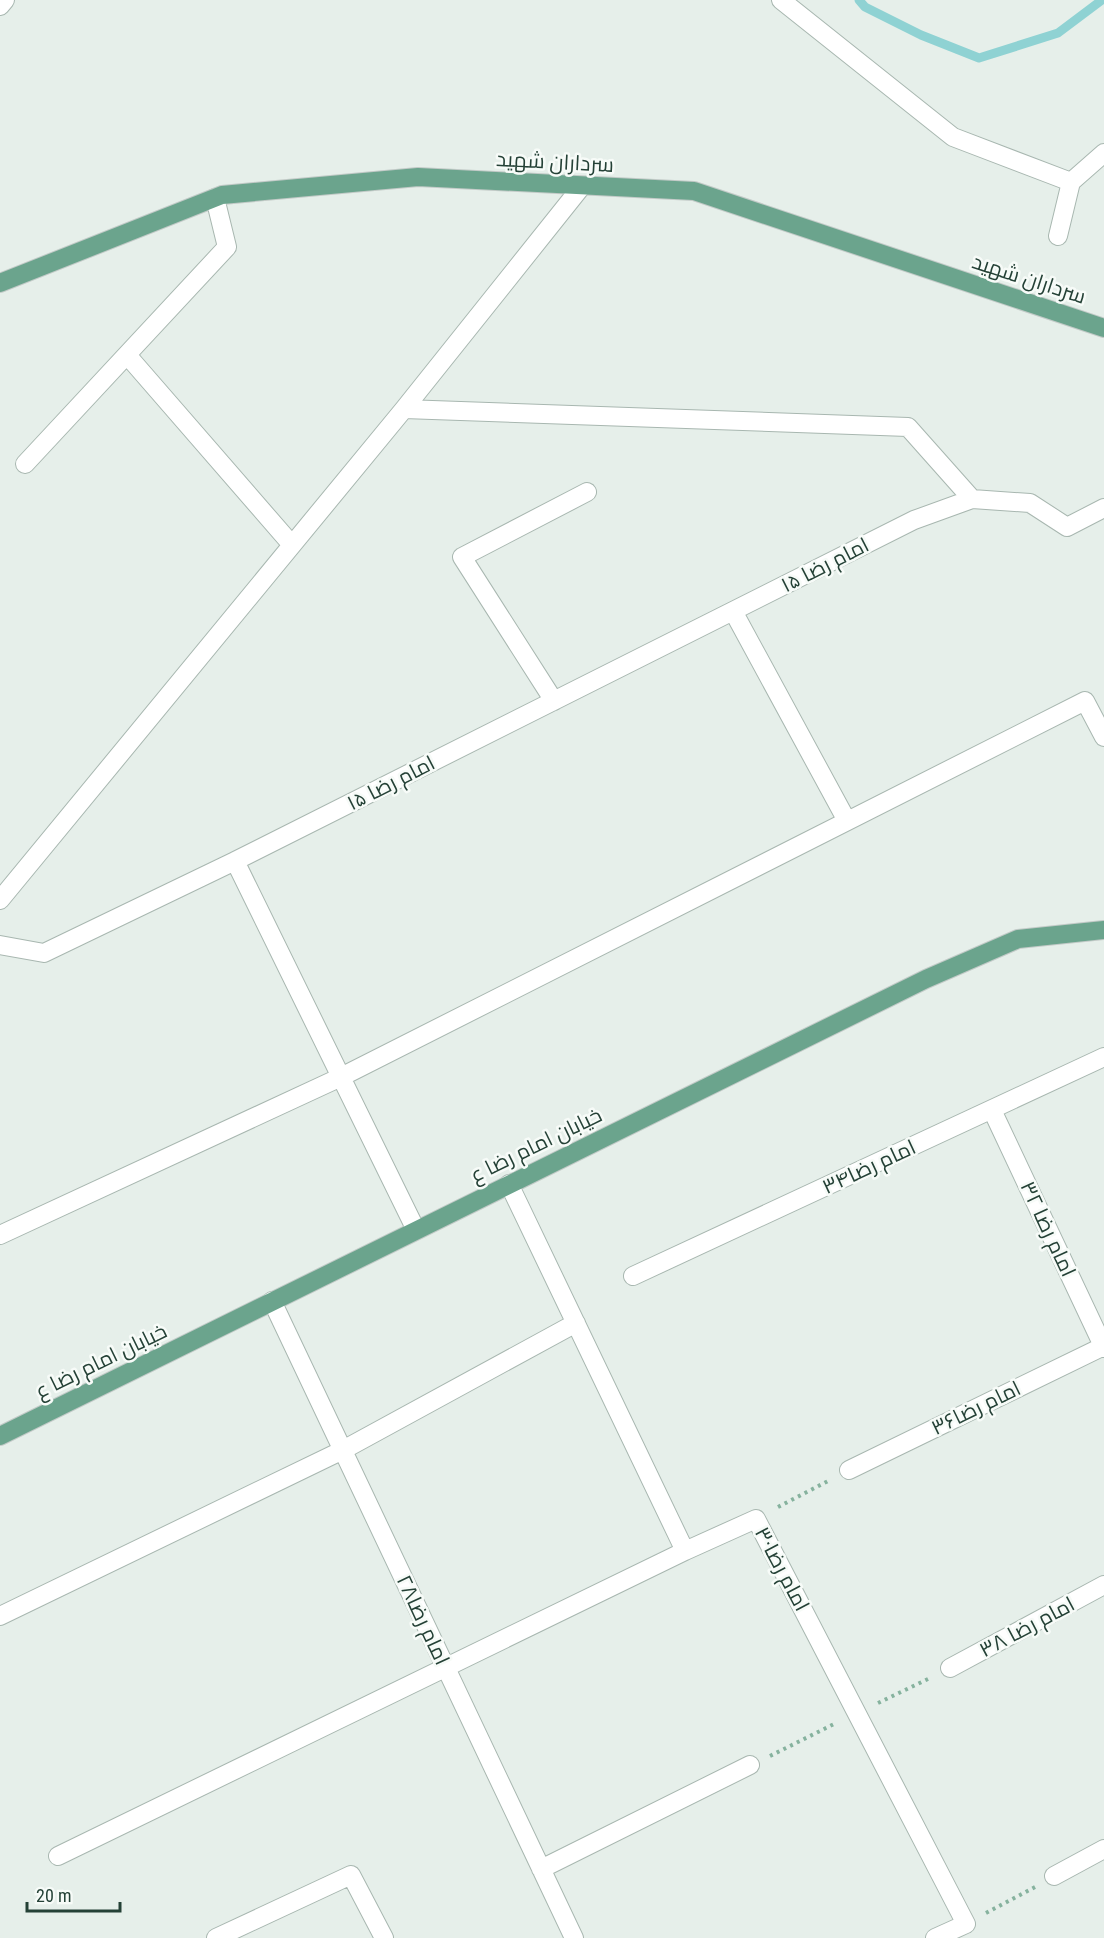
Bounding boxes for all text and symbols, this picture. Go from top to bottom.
street label: سرداران شهید [496,147,614,178]
street label: سرداران شهید [969,249,1089,310]
street label: ۱۵ امام رضا [777,533,874,599]
street label: ۱۵ امام رضا [343,751,440,817]
street label: خیابان امام رضا ع [466,1103,607,1189]
street label: امام رضا۳۴ [818,1135,920,1201]
street label: امام رضا ۳۲ [1014,1178,1080,1281]
street label: خیابان امام رضا ع [31,1319,172,1405]
street label: امام رضا۳۶ [927,1376,1025,1442]
street label: امام رضا۳۰ [748,1523,814,1616]
street label: امام رضا۲۸ [390,1571,454,1670]
street label: امام رضا ۳۸ [975,1592,1080,1664]
scale bar [27,1875,120,1913]
text: 20 m [36,1885,71,1906]

